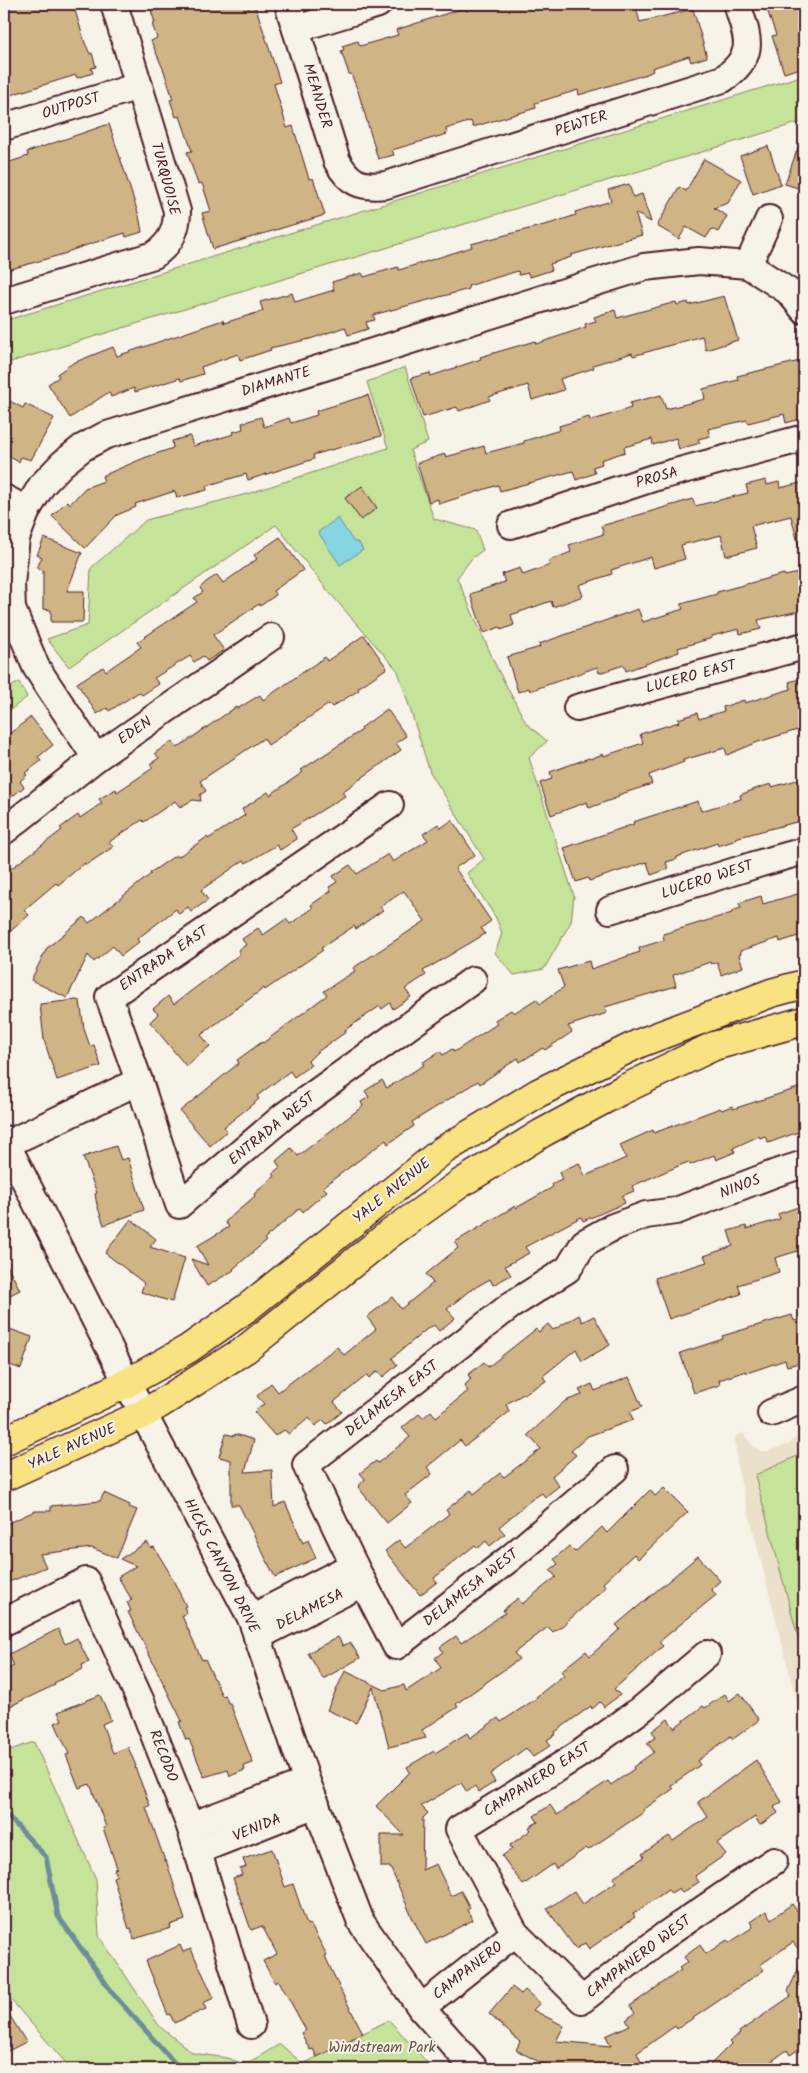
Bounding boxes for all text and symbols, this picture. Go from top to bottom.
street label: MEANDER [296,60,338,132]
street label: OUTPOST [39,85,105,126]
street label: PEWTER [552,104,611,144]
street label: TURQUOISE [144,140,187,219]
street label: DIAMANTE [238,360,315,404]
street label: PROSA [633,461,681,495]
street label: LUCERO EAST [643,653,741,701]
street label: EDEN [113,711,157,751]
street label: LUCERO WEST [658,853,758,906]
street label: ENTRADA EAST [114,919,215,998]
street label: ENTRADA WEST [223,1085,322,1172]
street label: YALE AVENUE [348,1151,437,1230]
street label: NINOS [716,1168,764,1206]
street label: DELAMESA EAST [340,1353,446,1443]
street label: YALE AVENUE [24,1416,121,1477]
street label: HICKS CANYON DRIVE [177,1494,266,1639]
street label: DELAMESA WEST [418,1542,526,1633]
street label: DELAMESA [272,1583,348,1637]
street label: RECODO [142,1726,184,1786]
street label: CAMPANERO EAST [478,1735,597,1824]
street label: VENIDA [229,1807,285,1849]
street label: CAMPANERO WEST [581,1908,698,2005]
street label: CAMPANERO [427,1936,509,2006]
park label: Windstream Park [329,2036,436,2060]

